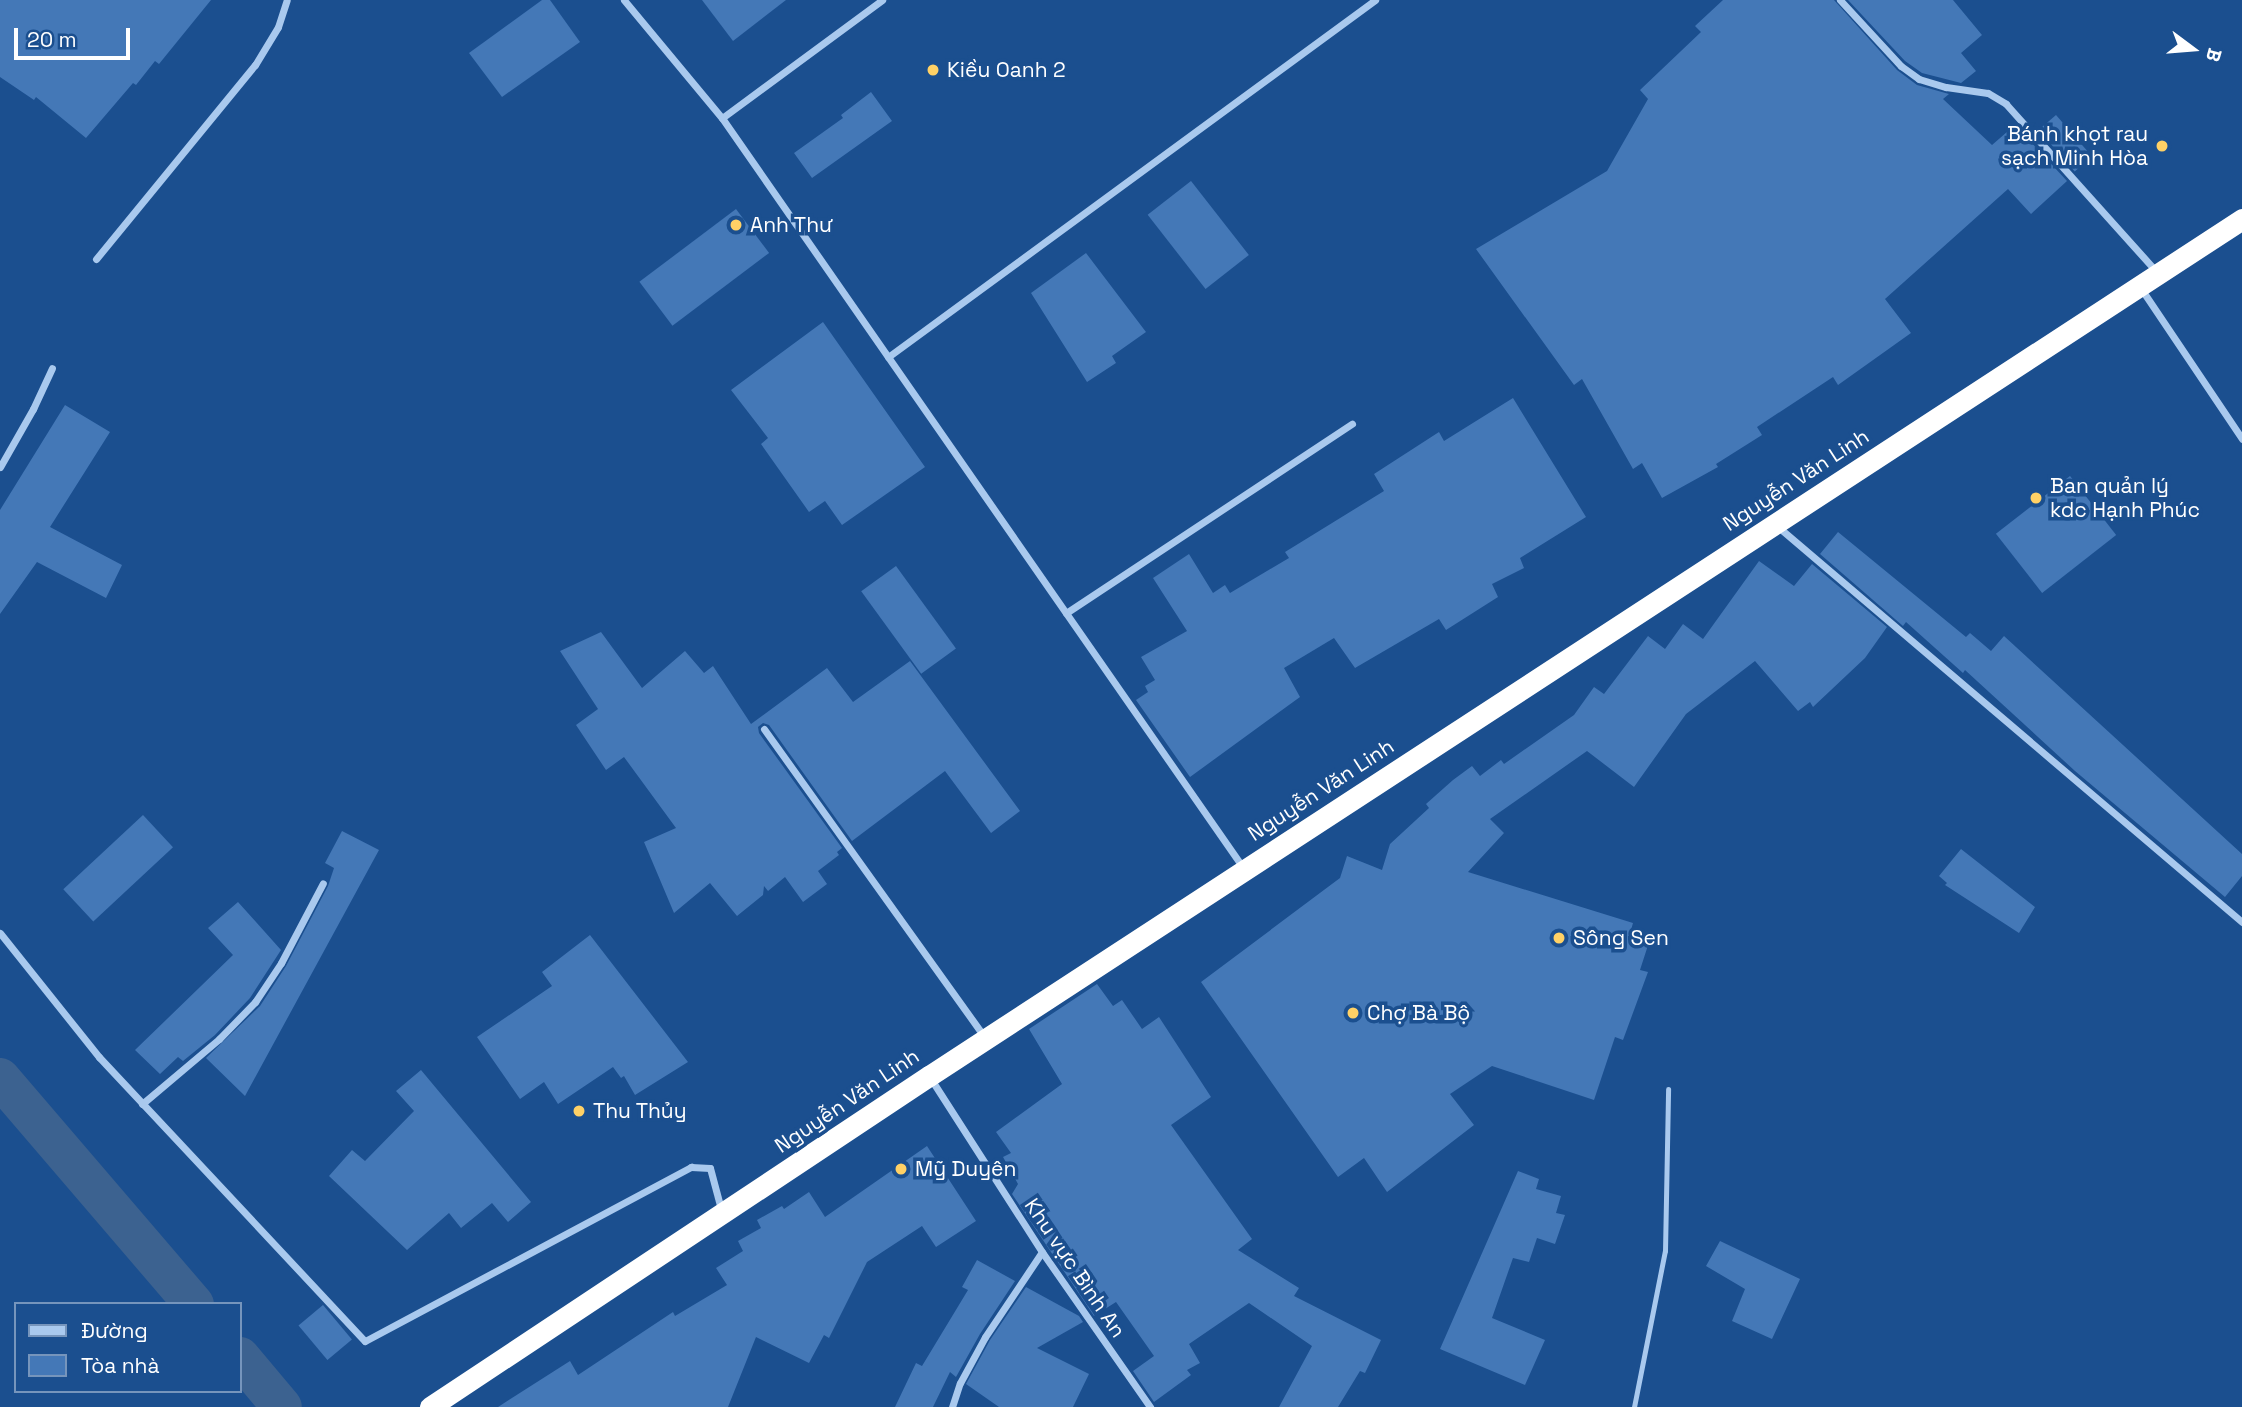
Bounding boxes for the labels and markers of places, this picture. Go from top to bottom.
place label: Kiều Oanh 2 [947,57,1066,83]
marker: Kiều Oanh 2 [925,62,941,78]
place label: Bánh khọt rau sạch Minh Hòa [2001,121,2148,171]
marker: Bánh khọt rau sạch Minh Hòa [2154,138,2170,154]
place label: Anh Thư [750,212,833,238]
marker: Anh Thư [728,217,744,233]
place label: Ban quản lý kdc Hạnh Phúc [2050,473,2200,523]
marker: Ban quản lý kdc Hạnh Phúc [2028,490,2044,506]
place label: Sông Sen [1573,925,1669,951]
marker: Sông Sen [1551,930,1567,946]
place label: Chợ Bà Bộ [1367,1000,1470,1026]
marker: Chợ Bà Bộ [1345,1005,1361,1021]
place label: Thu Thủy [593,1098,687,1124]
marker: Thu Thủy [571,1103,587,1119]
place label: Mỹ Duyên [915,1156,1016,1182]
marker: Mỹ Duyên [893,1161,909,1177]

